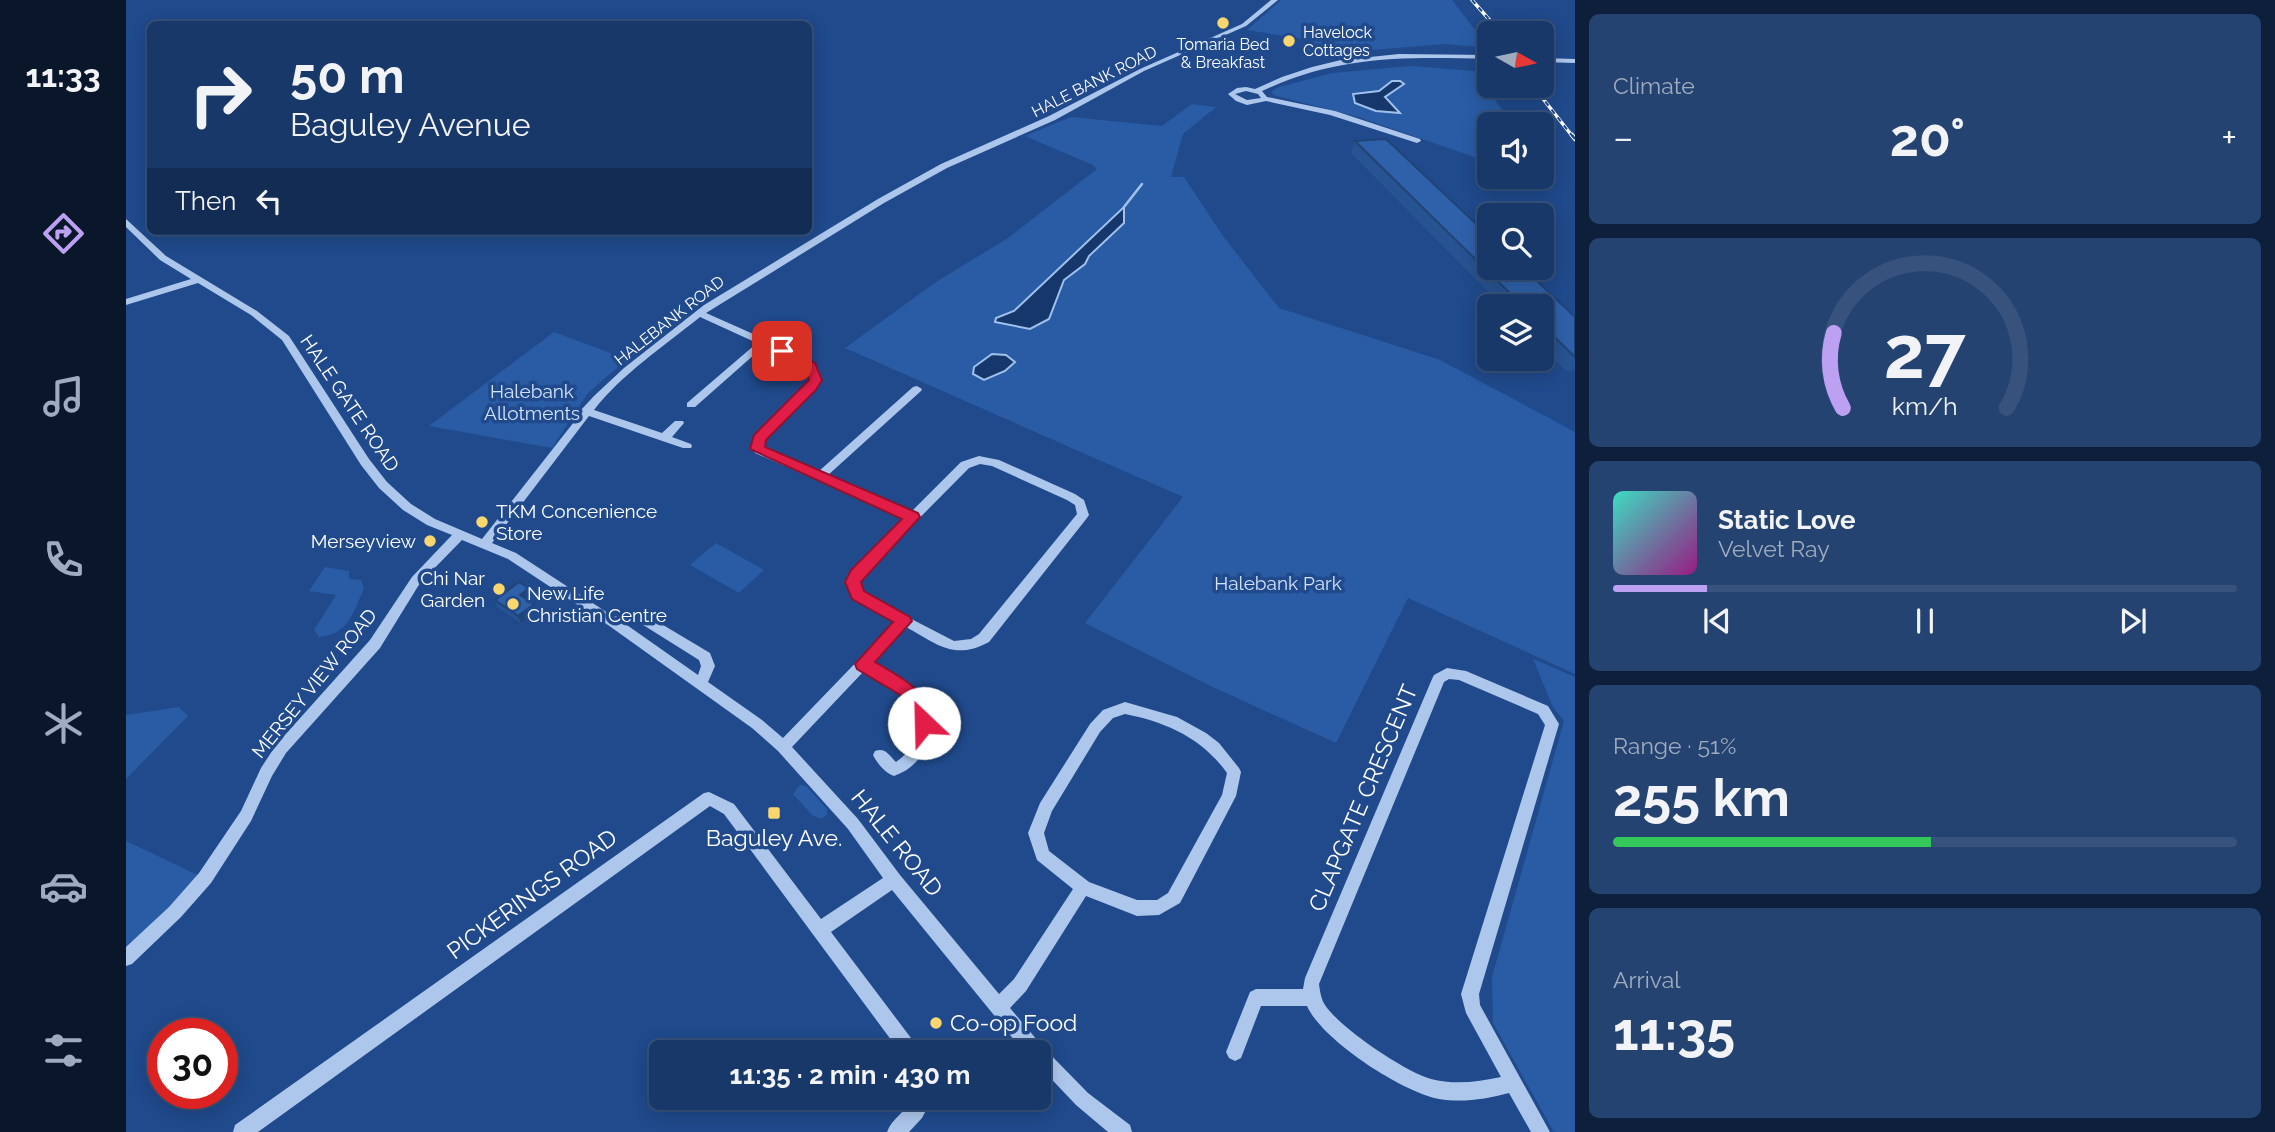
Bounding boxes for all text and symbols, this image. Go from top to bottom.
marker: Tomaria Bed & Breakfast [1215,15,1231,31]
north arrow [1477,21,1554,98]
map controls [1477,21,1554,371]
place label: Havelock Cottages [1303,23,1372,60]
marker: Havelock Cottages [1281,33,1297,49]
place label: Tomaria Bed & Breakfast [1177,35,1269,72]
street label: HALE BANK ROAD [1028,42,1160,121]
text: 50 m [290,47,405,104]
icon: right [175,49,266,140]
text: 11:33 [25,57,101,94]
text: Climate [1613,72,1695,99]
text: Baguley Avenue [290,106,531,143]
text: 20° [1890,107,1965,168]
button: sound [1477,112,1554,189]
text: − [1613,115,1633,160]
text: + [2221,115,2237,160]
icon: left [250,182,288,220]
text: Then [175,186,236,216]
button: search [1477,203,1554,280]
icon: directions [39,209,88,258]
street label: HALEBANK ROAD [611,272,728,369]
button: layers [1477,294,1554,371]
text: 27 [1884,311,1966,396]
pin [752,321,812,381]
street label: HALE GATE ROAD [296,330,404,476]
icon: arrive [763,332,801,370]
icon: music [39,372,88,421]
park label: Halebank Allotments [484,380,580,424]
text: km/h [1892,391,1958,421]
place label: TKM Concenience Store [496,500,657,544]
text: Static Love [1718,505,1856,535]
marker: TKM Concenience Store [474,514,490,530]
place label: Merseyview [311,530,417,552]
marker: Merseyview [422,533,438,549]
icon: phone [39,535,88,584]
text: Velvet Ray [1718,535,1830,562]
place label: Chi Nar Garden [420,567,485,611]
park label: Halebank Park [1214,572,1342,594]
marker: Chi Nar Garden [491,581,507,597]
place label: New Life Christian Centre [527,582,667,626]
marker: New Life Christian Centre [505,596,521,612]
icon: previous [1698,602,1736,640]
icon: pause [1906,602,1944,640]
icon: next [2114,602,2152,640]
street label: MERSEY VIEW ROAD [247,604,381,762]
street label: CLAPGATE CRESCENT [1303,680,1423,915]
position arrow [887,686,961,760]
icon: climate [39,699,88,748]
text: Range · 51% [1613,732,1736,759]
text: 255 km [1613,767,1790,828]
street label: HALE ROAD [846,784,949,902]
marker: Baguley Ave. [766,805,782,821]
street label: PICKERINGS ROAD [442,823,622,964]
place label: Baguley Ave. [706,824,842,851]
icon: car [39,862,88,911]
text: Arrival [1613,966,1680,993]
text: 11:35 [1613,1001,1735,1062]
place label: Co-op Food [950,1009,1077,1036]
marker: Co-op Food [928,1015,944,1031]
speed limit sign: 30 [147,1018,238,1109]
icon: filters [39,1026,88,1075]
text: 11:35 · 2 min · 430 m [730,1060,970,1090]

